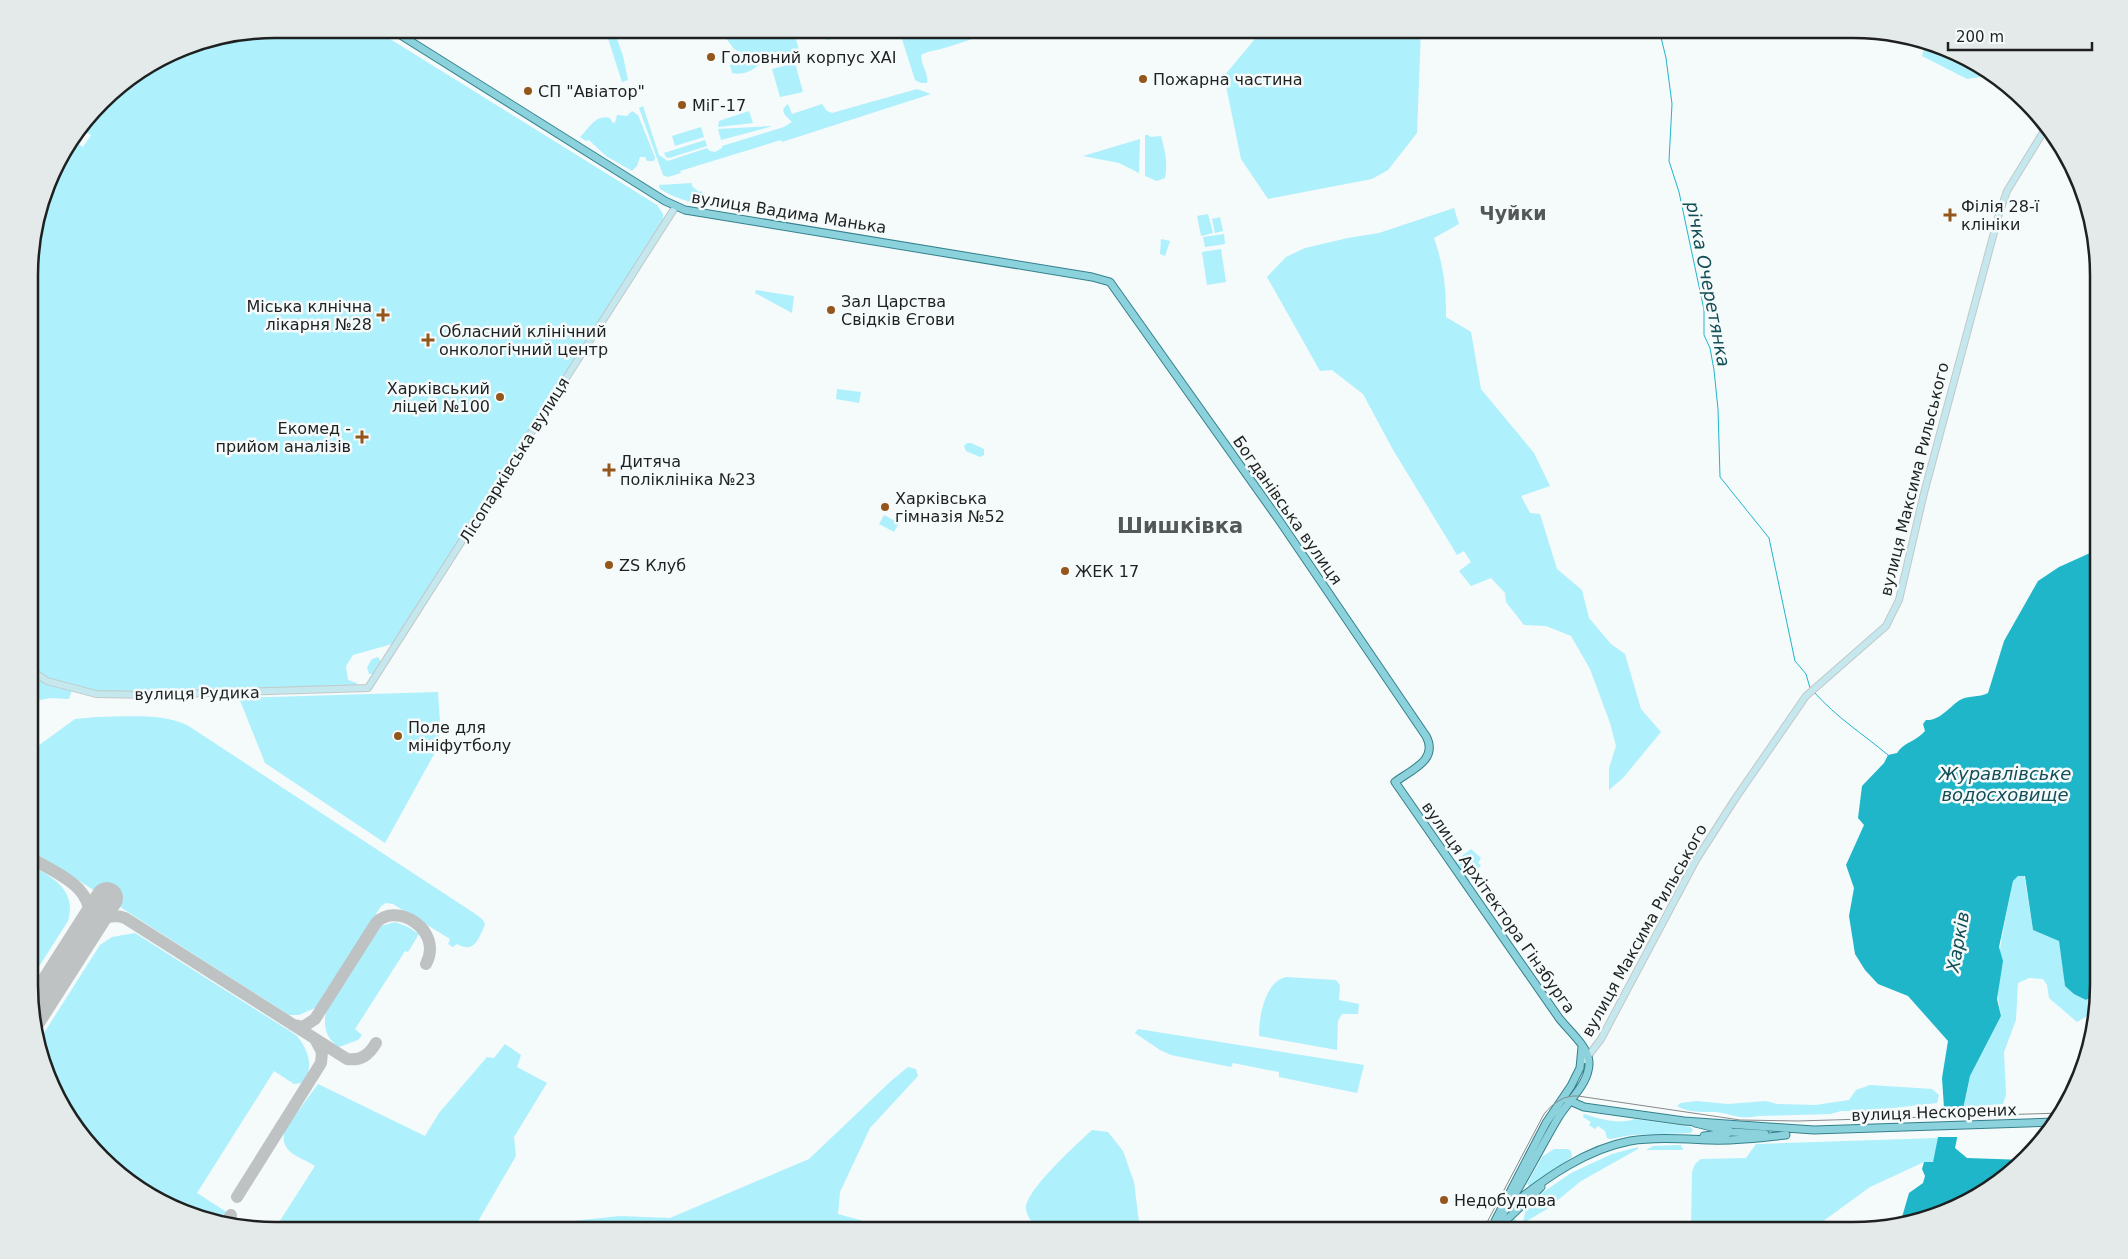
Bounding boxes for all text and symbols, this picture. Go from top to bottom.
scale bar [1948,20,2092,52]
text: 200 m [1956,28,2004,46]
place label: Головний корпус ХАІ [721,48,896,67]
marker: Головний корпус ХАІ [705,51,717,63]
place label: Пожарна частина [1153,70,1303,89]
marker: Пожарна частина [1137,73,1149,85]
place label: СП "Авіатор" [538,82,645,101]
marker: СП "Авіатор" [522,85,534,97]
place label: МіГ-17 [692,96,746,115]
marker: МіГ-17 [676,99,688,111]
street label: вулиця Вадима Манька [690,188,888,237]
place label: Філія 28-ї клініки [1961,197,2040,234]
water label: річка Очеретянка [1682,198,1735,368]
district label: Чуйки [1479,202,1547,224]
marker: Філія 28-ї клініки [1943,208,1957,222]
place label: Зал Царства Свідків Єгови [841,292,955,329]
place label: Міська клнічна лікарня №28 [246,297,372,334]
marker: Зал Царства Свідків Єгови [825,304,837,316]
marker: Міська клнічна лікарня №28 [376,308,390,322]
place label: Обласний клінічний онкологічний центр [439,322,608,359]
marker: Обласний клінічний онкологічний центр [421,333,435,347]
street label: вулиця Максима Рильського [1876,360,1953,598]
street label: Лісопарківська вулиця [456,374,573,547]
place label: Харківський ліцей №100 [387,379,490,416]
marker: Харківський ліцей №100 [494,391,506,403]
place label: Екомед - прийом аналізів [216,419,351,456]
marker: Екомед - прийом аналізів [355,430,369,444]
street label: Богданівська вулиця [1229,432,1346,588]
place label: Дитяча поліклініка №23 [620,452,756,489]
marker: Дитяча поліклініка №23 [602,463,616,477]
place label: Харківська гімназія №52 [895,489,1005,526]
marker: Харківська гімназія №52 [879,501,891,513]
district label: Шишківка [1117,514,1243,538]
place label: ZS Клуб [619,556,686,575]
marker: ZS Клуб [603,559,615,571]
place label: ЖЕК 17 [1075,562,1139,581]
marker: ЖЕК 17 [1059,565,1071,577]
street label: вулиця Рудика [134,683,260,704]
place label: Поле для мініфутболу [408,718,511,755]
marker: Поле для мініфутболу [392,730,404,742]
water label: Журавлівське водосховище [1938,763,2071,805]
street label: вулиця Архітектора Гінзбурга [1418,798,1579,1017]
street label: вулиця Максима Рильського [1578,821,1711,1040]
water label: Харків [1942,910,1973,975]
street label: вулиця Нескорених [1851,1100,2017,1125]
place label: Недобудова [1454,1191,1556,1210]
marker: Недобудова [1438,1194,1450,1206]

